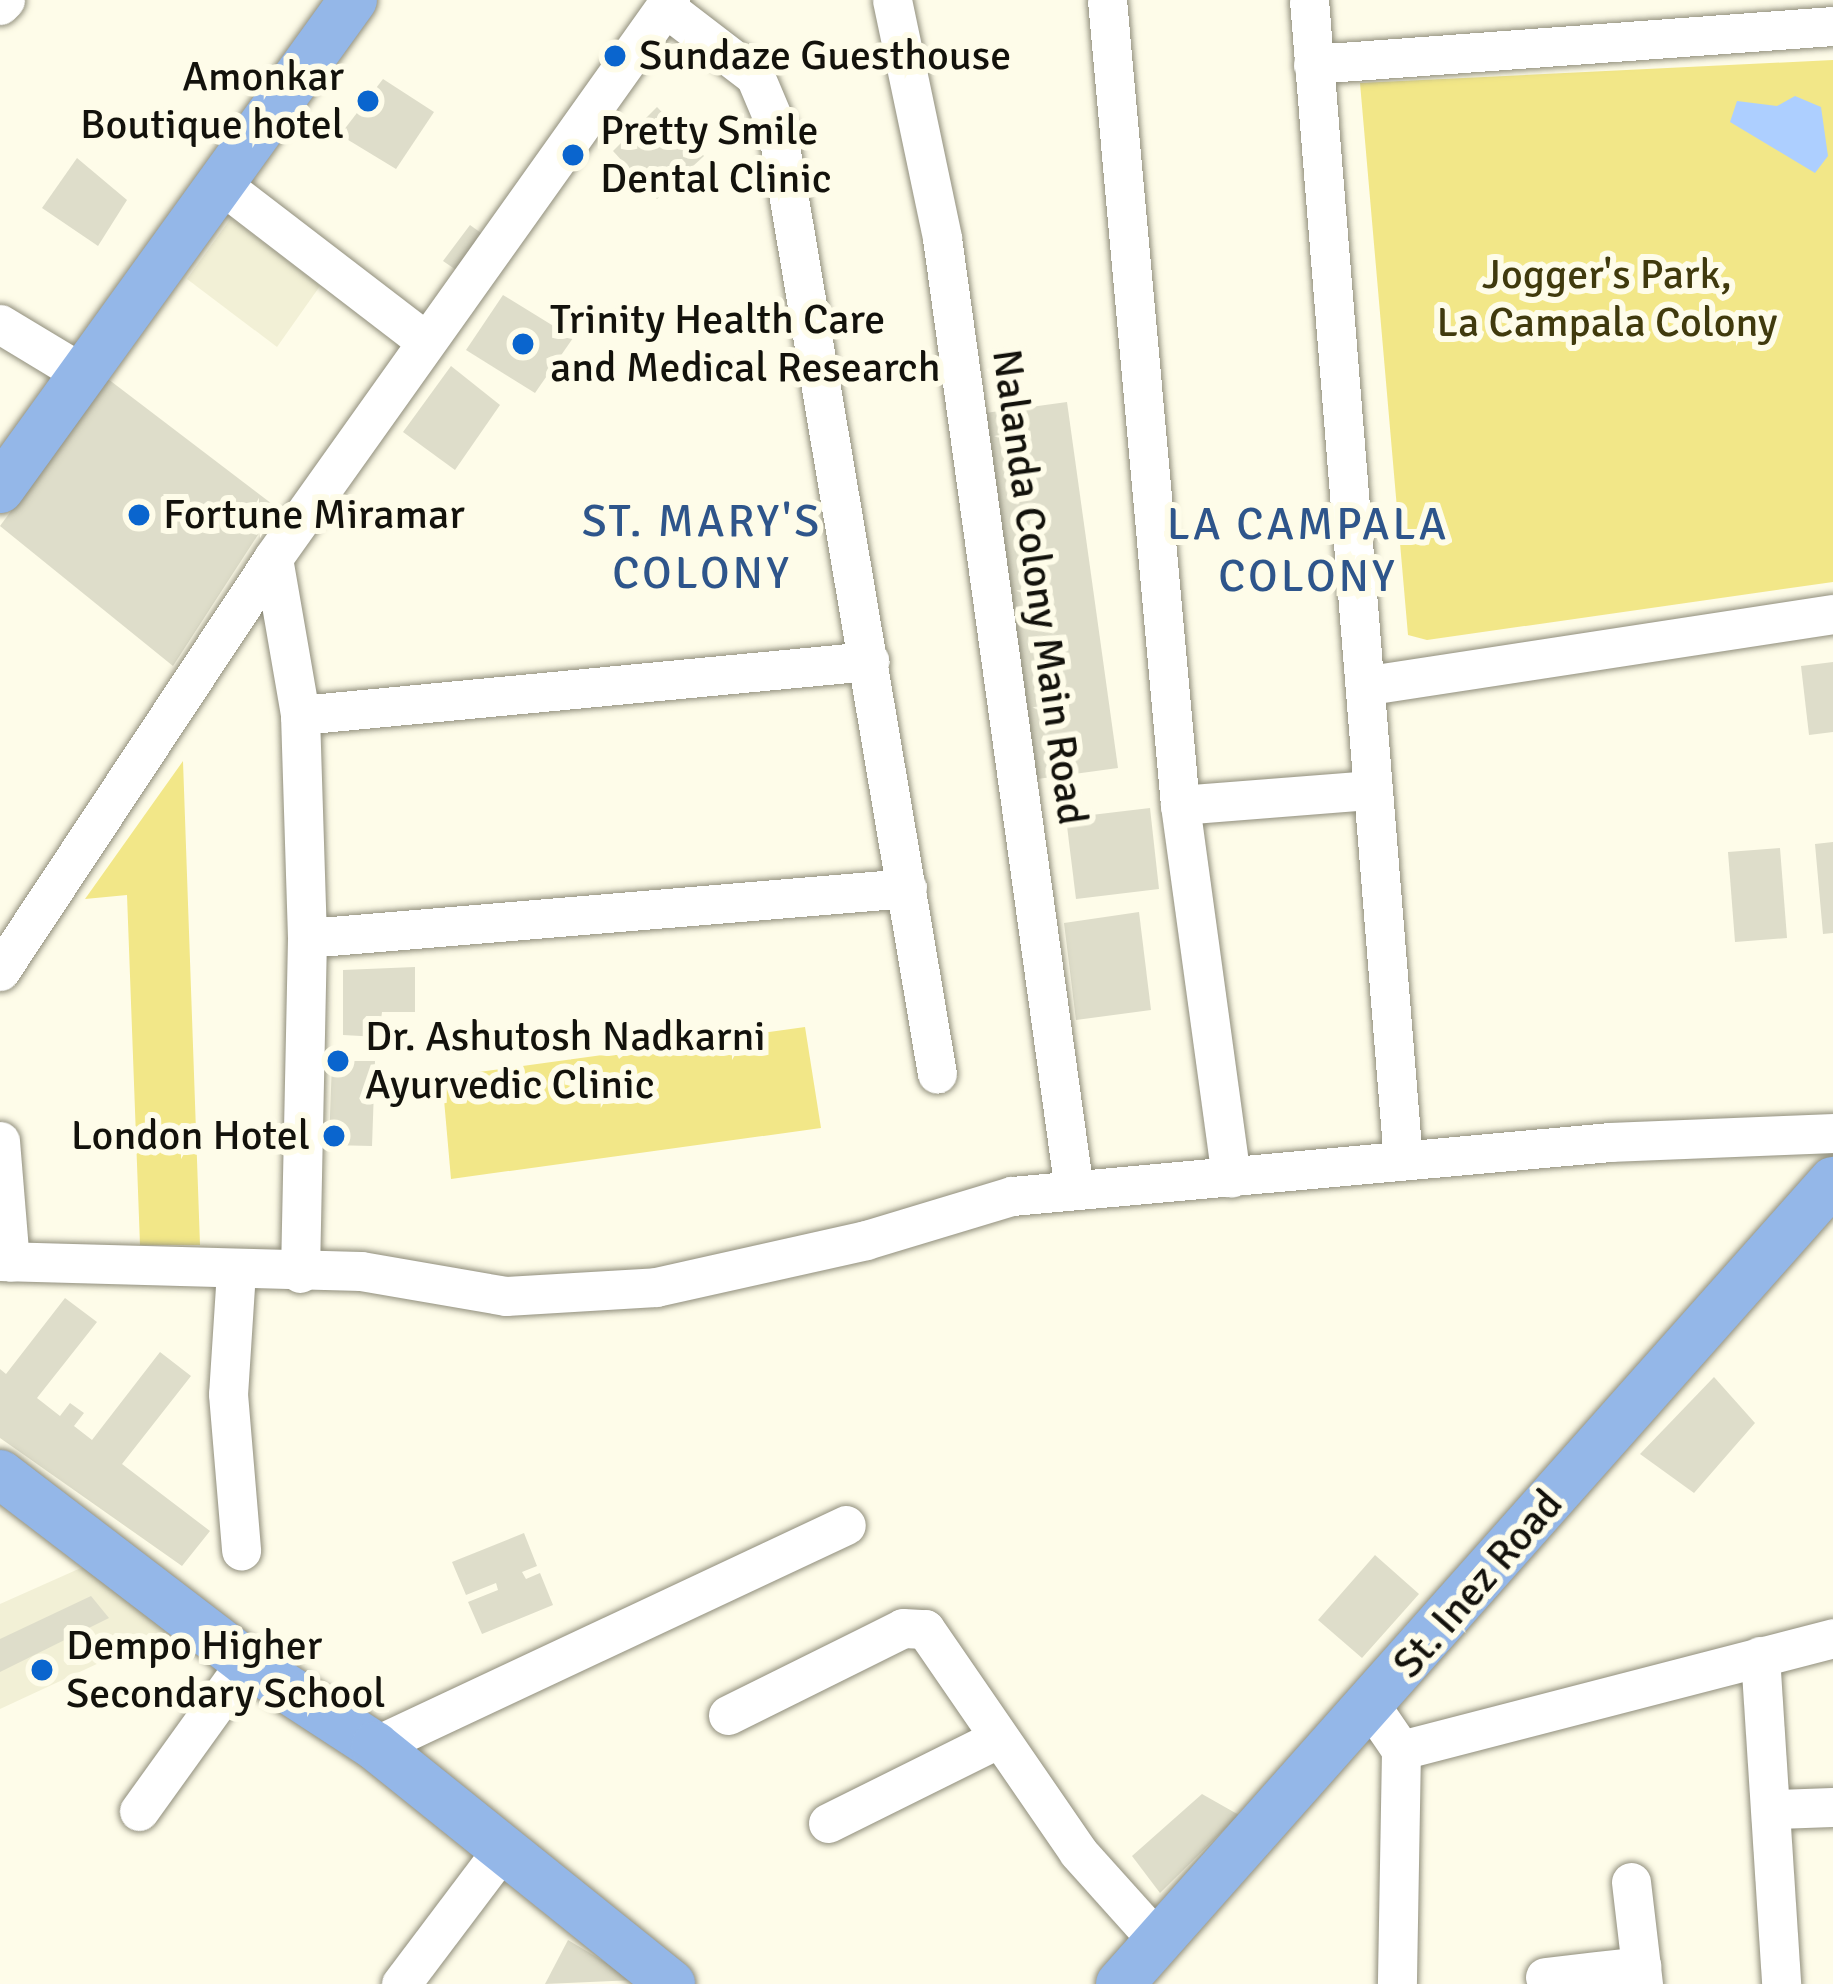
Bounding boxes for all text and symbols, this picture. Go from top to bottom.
place label: Sundaze Guesthouse [639,31,1011,81]
marker: Sundaze Guesthouse [602,43,628,69]
place label: Amonkar Boutique hotel [80,52,344,150]
marker: Amonkar Boutique hotel [355,88,381,114]
place label: Pretty Smile Dental Clinic [600,106,832,204]
marker: Pretty Smile Dental Clinic [557,139,589,171]
park label: Jogger's Park, La Campala Colony [1437,250,1777,348]
place label: Trinity Health Care and Medical Research [550,295,941,394]
marker: Trinity Health Care and Medical Research [507,328,539,360]
street label: Nalanda Colony Main Road [981,346,1097,828]
place label: Fortune Miramar [163,490,465,540]
district label: ST. MARY'S COLONY [582,495,822,601]
district label: LA CAMPALA COLONY [1167,498,1449,604]
marker: Fortune Miramar [126,502,152,528]
place label: Dr. Ashutosh Nadkarni Ayurvedic Clinic [365,1012,766,1110]
marker: Dr. Ashutosh Nadkarni Ayurvedic Clinic [322,1045,354,1077]
place label: London Hotel [71,1111,310,1161]
marker: London Hotel [321,1123,347,1149]
street label: St. Inez Road [1383,1480,1573,1688]
place label: Dempo Higher Secondary School [66,1621,386,1720]
marker: Dempo Higher Secondary School [29,1657,55,1683]

